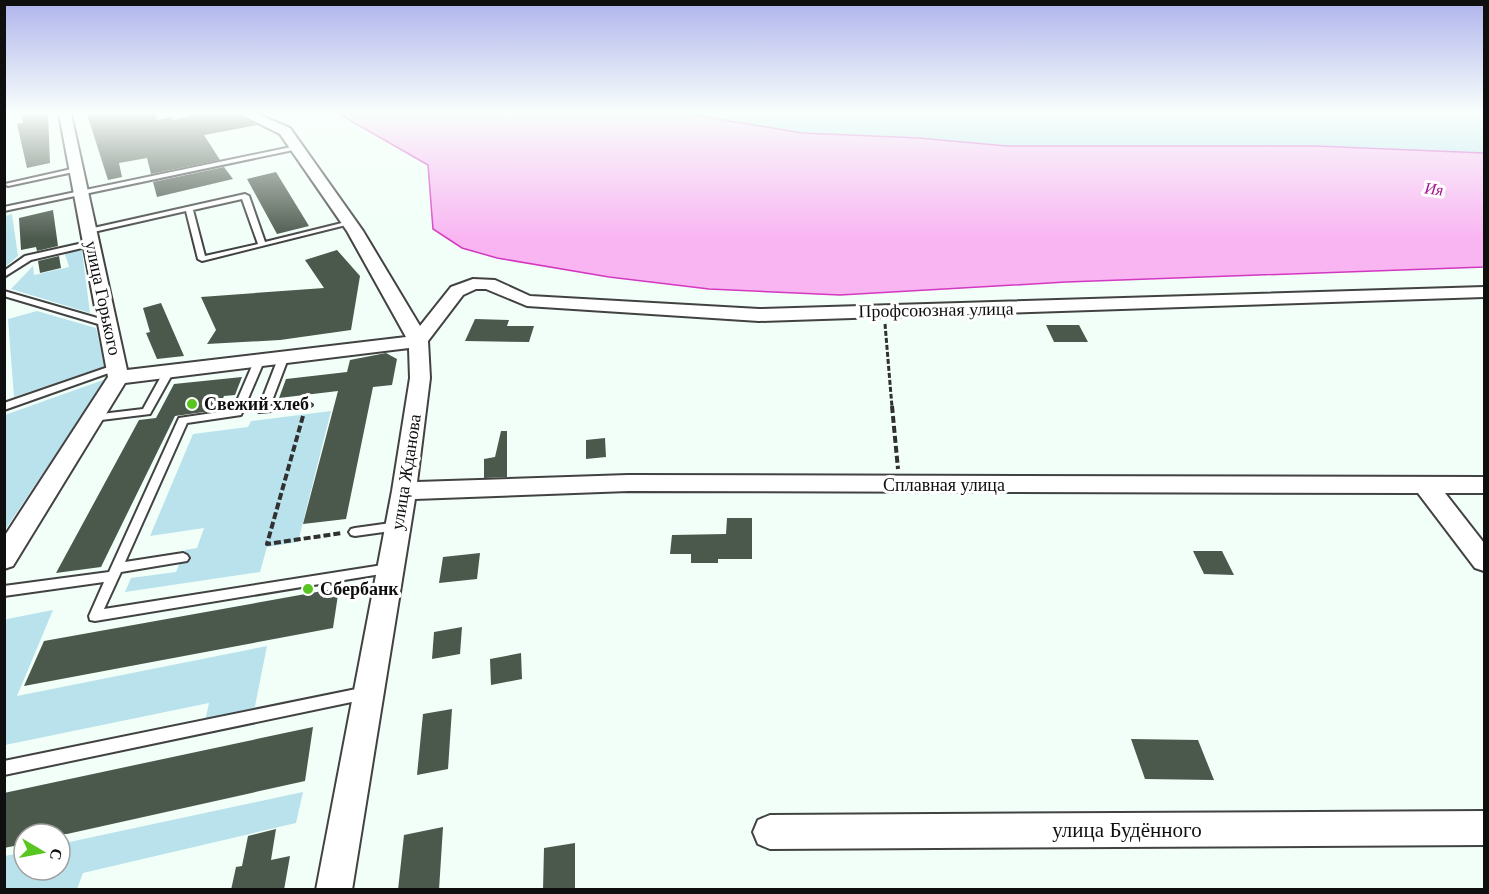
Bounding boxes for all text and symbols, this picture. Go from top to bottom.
water label: Ия [1423,179,1444,199]
street label: улица Горького [81,239,125,357]
street label: Профсоюзная улица [858,299,1014,321]
place label: Свежий хлеб [204,394,309,414]
marker: Свежий хлеб [185,397,199,411]
street label: улица Жданова [387,413,425,531]
street label: Сплавная улица [883,475,1005,495]
place label: Сбербанк [320,579,399,599]
marker: Сбербанк [301,582,315,596]
street label: улица Будённого [1052,818,1202,842]
north arrow [12,822,72,882]
text: С [47,847,66,862]

